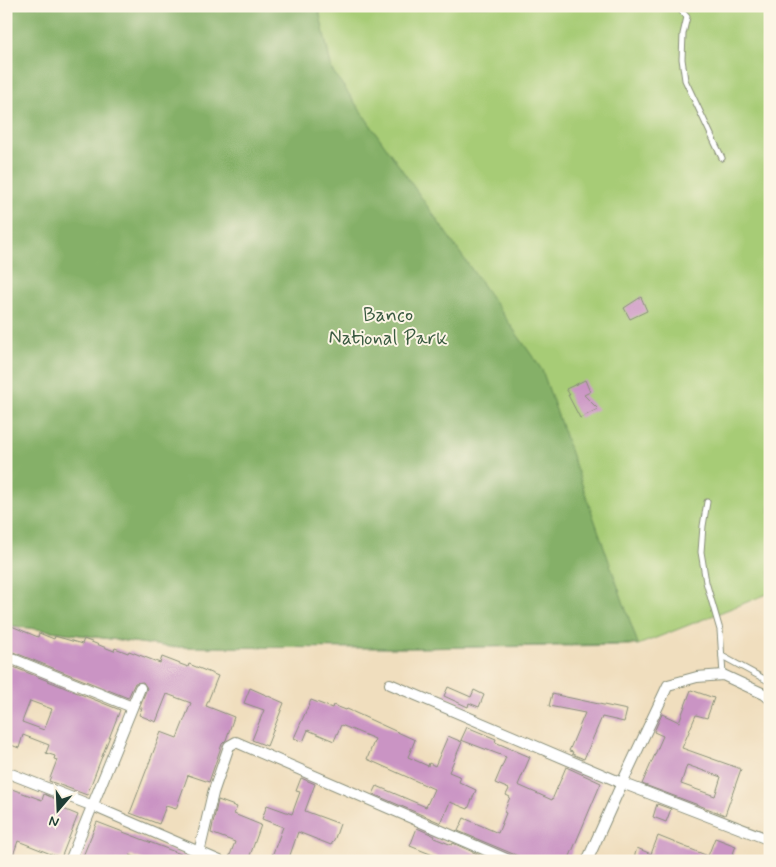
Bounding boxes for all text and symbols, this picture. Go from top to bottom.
park label: Banco National Park [328,302,448,352]
north arrow [32,784,82,834]
text: N [47,811,61,831]

